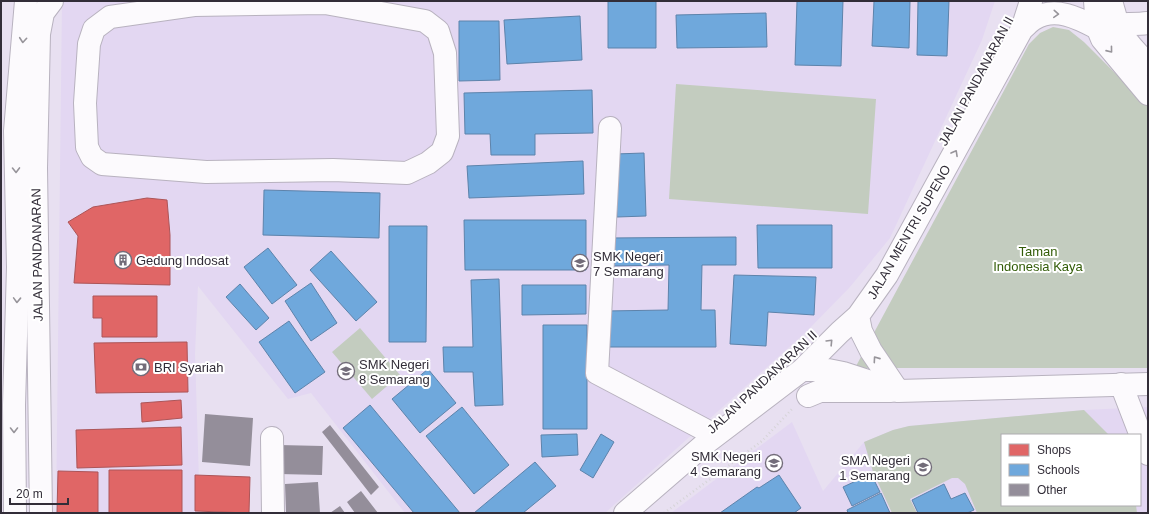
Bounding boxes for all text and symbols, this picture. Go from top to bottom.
one-way arrow [1052,9,1059,18]
street label: JALAN PANDANARAN II [936,14,1016,148]
one-way arrow [18,37,27,43]
one-way arrow [1106,45,1113,53]
one-way arrow [950,150,957,157]
street label: JALAN MENTRI SUPENO [864,162,954,302]
one-way arrow [12,167,20,173]
street label: JALAN PANDANARAN [28,188,46,322]
park label: Taman Indonesia Kaya [993,244,1084,274]
place label: SMK Negeri 7 Semarang [593,249,664,279]
building icon: Gedung Indosat [113,250,133,270]
place label: Gedung Indosat [136,253,229,268]
school or university icon: SMK Negeri 7 Semarang [570,253,590,273]
one-way arrow [13,297,22,303]
street label: JALAN PANDANARAN II [704,327,820,437]
one-way arrow [825,339,833,347]
one-way arrow [873,356,881,363]
bank icon: BRI Syariah [131,357,151,377]
place label: SMK Negeri 8 Semarang [359,357,430,387]
place label: BRI Syariah [154,360,223,375]
school or university icon: SMK Negeri 8 Semarang [336,361,356,381]
one-way arrow [10,427,18,433]
legend [1001,434,1141,506]
text: Shops [1037,443,1071,457]
place label: SMK Negeri 4 Semarang [690,449,761,479]
school or university icon: SMK Negeri 4 Semarang [764,453,784,473]
place label: SMA Negeri 1 Semarang [839,453,910,483]
school or university icon: SMA Negeri 1 Semarang [913,457,933,477]
text: Schools [1037,463,1080,477]
scale bar [10,480,68,506]
text: Other [1037,483,1067,497]
text: 20 m [16,487,43,501]

